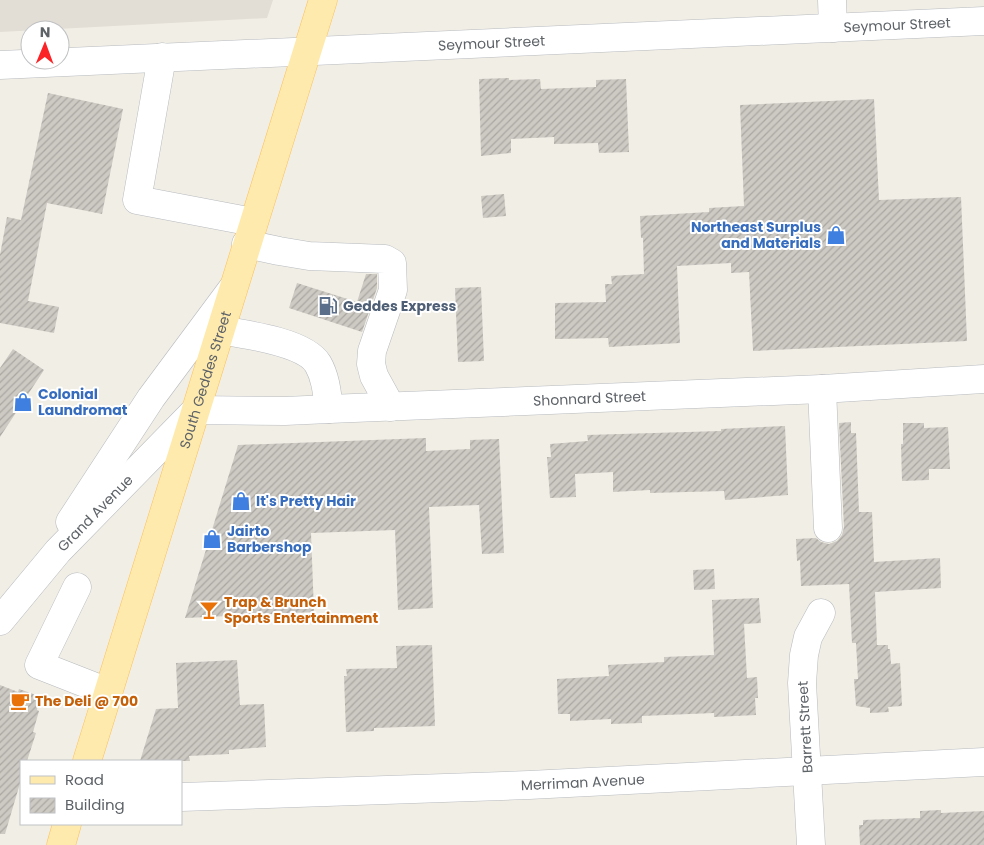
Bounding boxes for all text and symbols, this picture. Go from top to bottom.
street label: Seymour Street [843,13,951,37]
north arrow [20,20,70,70]
text: N [40,22,51,42]
street label: Seymour Street [438,31,545,55]
place label: Northeast Surplus and Materials [691,217,821,253]
shop icon: Northeast Surplus and Materials [825,224,847,246]
fuel station icon: Geddes Express [317,295,339,317]
place label: Geddes Express [343,296,456,316]
street label: South Geddes Street [174,309,236,451]
place label: Colonial Laundromat [38,384,128,420]
street label: Shonnard Street [533,386,646,411]
shop icon: Colonial Laundromat [12,391,34,413]
street label: Grand Avenue [53,470,138,556]
shop icon: It's Pretty Hair [230,490,252,512]
place label: It's Pretty Hair [256,491,356,511]
place label: Jairto Barbershop [227,521,312,557]
shop icon: Jairto Barbershop [201,528,223,550]
place label: Trap & Brunch Sports Entertainment [224,592,378,628]
bar icon: Trap & Brunch Sports Entertainment [198,599,220,621]
street label: Barrett Street [793,680,817,774]
cafe icon: The Deli @ 700 [9,690,31,712]
place label: The Deli @ 700 [35,691,138,711]
legend [20,760,182,825]
text: Road [65,769,104,790]
street label: Merriman Avenue [521,769,645,795]
text: Building [65,794,125,815]

